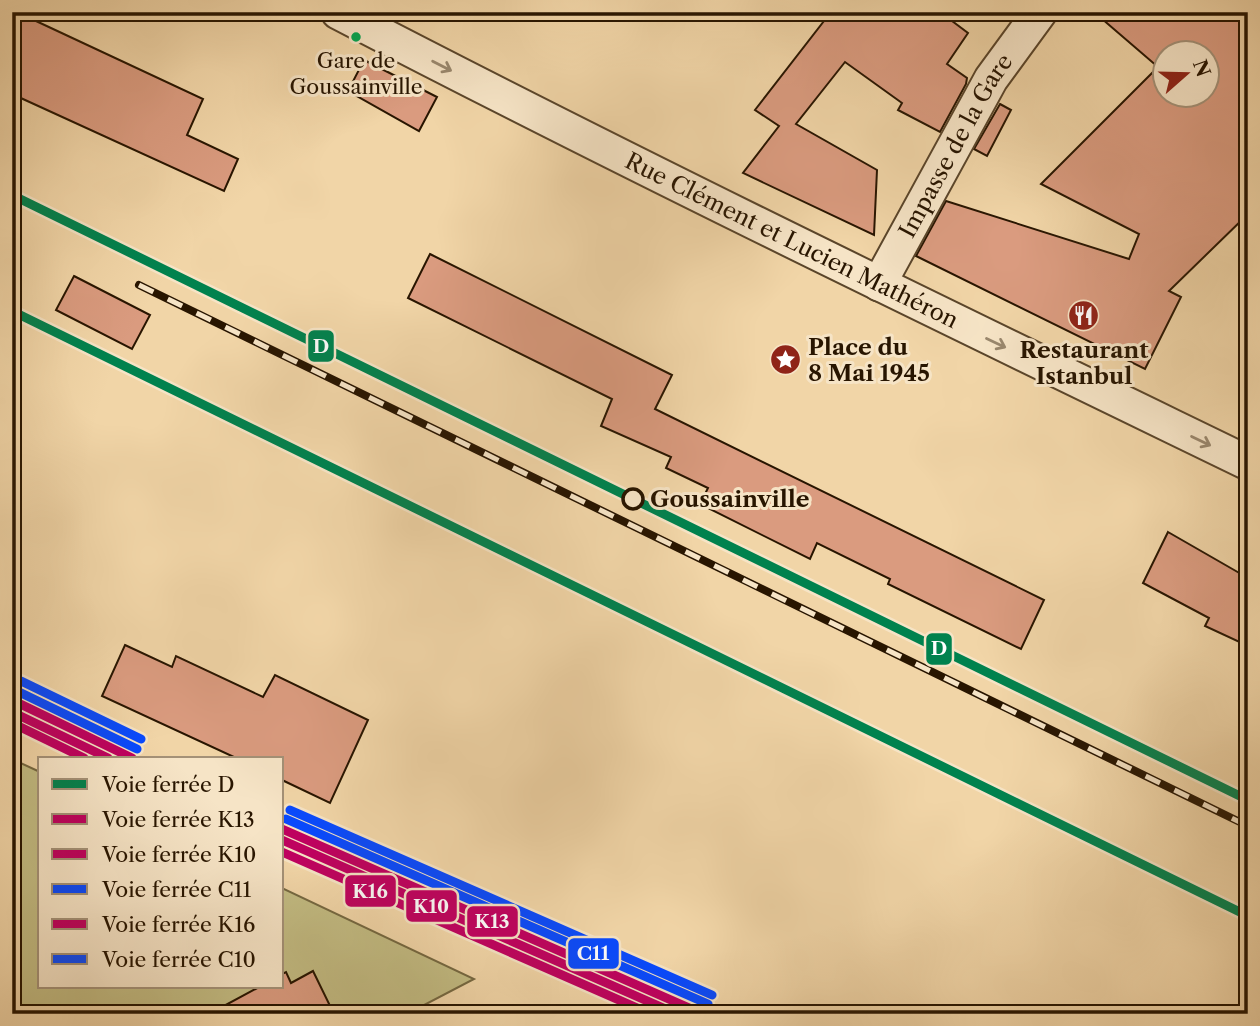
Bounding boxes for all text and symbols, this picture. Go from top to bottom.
marker: Gare de Goussainville [349,30,363,44]
north arrow [1152,38,1222,108]
place label: Gare de Goussainville [289,48,423,99]
street label: Impasse de la Gare [893,48,1019,243]
text: N [1188,57,1215,80]
one-way arrow [431,60,452,73]
street label: Rue Clément et Lucien Mathéron [620,146,963,334]
restaurant icon: Restaurant Istanbul [1067,299,1101,333]
line badge: D [307,329,335,363]
place label: Place du 8 Mai 1945 [808,333,930,387]
text: D [313,335,329,358]
place label: Restaurant Istanbul [1020,336,1149,390]
one-way arrow [985,337,1006,350]
place icon: Place du 8 Mai 1945 [768,343,802,377]
one-way arrow [1190,434,1211,448]
place label: Goussainville [650,485,810,513]
marker: Goussainville [622,488,644,510]
line badge: D [925,632,953,666]
text: D [931,637,947,660]
legend [38,757,284,988]
text: Voie ferrée D [101,772,235,797]
text: Voie ferrée K13 [101,807,255,832]
text: Voie ferrée K10 [101,842,256,867]
line badge: K16 [344,874,397,908]
text: Voie ferrée C11 [101,877,251,902]
text: K16 [352,880,388,903]
line badge: K10 [405,889,458,923]
text: K10 [413,895,449,918]
line badge: K13 [466,905,519,938]
text: K13 [475,910,509,933]
text: Voie ferrée K16 [101,912,255,937]
line badge: C11 [567,937,620,970]
text: C11 [577,942,610,965]
text: Voie ferrée C10 [101,947,256,972]

